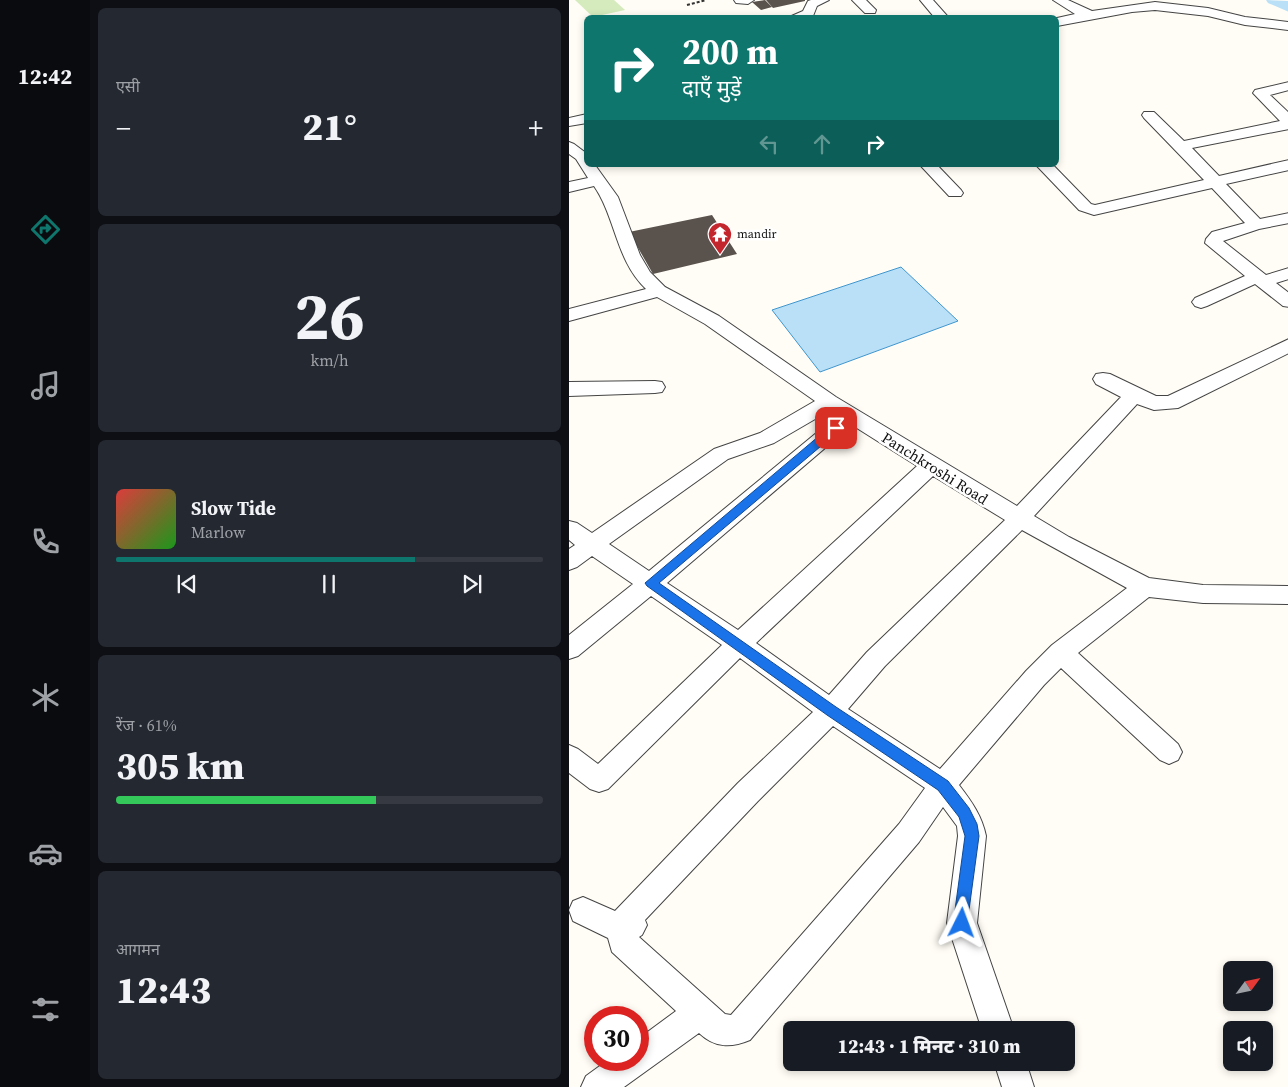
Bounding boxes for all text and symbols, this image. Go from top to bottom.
text: 200 m [682,28,778,76]
icon: right [599,35,664,100]
text: 12:42 [18,61,72,91]
text: दाएँ मुड़ें [682,73,742,103]
text: एसी [116,75,140,97]
text: 21° [302,101,357,153]
text: − [116,109,131,147]
text: + [528,109,543,147]
icon: left [755,130,783,158]
icon: ahead [808,130,836,158]
icon: right [861,130,889,158]
icon: directions [28,212,63,247]
temple icon: mandir [707,221,733,255]
place label: mandir [737,226,777,242]
text: 26 [294,272,365,361]
text: km/h [310,349,349,371]
icon: music [28,368,63,403]
pin [815,407,857,449]
icon: arrive [822,414,850,442]
street label: Panchkroshi Road [878,427,993,509]
text: Slow Tide [191,495,276,521]
text: Marlow [191,521,246,543]
icon: phone [28,524,63,559]
icon: previous [173,570,201,598]
icon: pause [315,570,343,598]
icon: next [458,570,486,598]
icon: climate [28,680,63,715]
text: रेंज · 61% [116,714,177,736]
text: 305 km [116,740,244,792]
icon: car [28,836,63,871]
position arrow [935,896,987,948]
text: आगमन [116,938,160,960]
north arrow [1223,961,1273,1011]
map controls [1223,961,1273,1071]
text: 12:43 [116,964,211,1016]
icon: filters [28,992,63,1027]
speed limit sign: 30 [584,1006,649,1071]
button: sound [1223,1021,1273,1071]
text: 12:43 · 1 मिनट · 310 m [838,1033,1020,1059]

